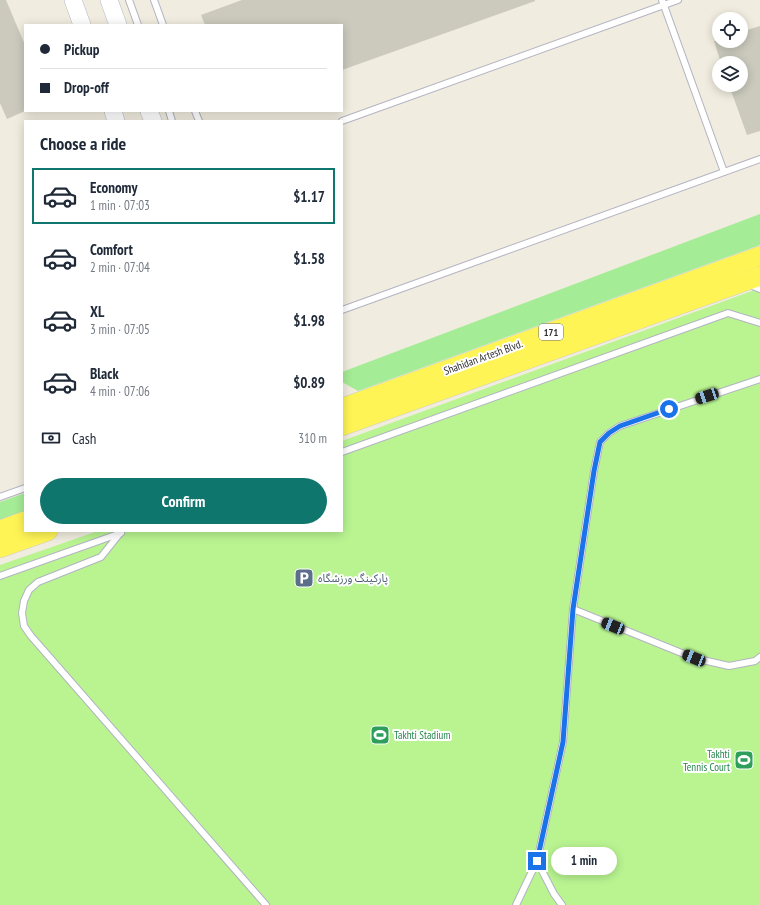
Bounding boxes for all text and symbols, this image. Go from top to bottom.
map controls [712,12,748,92]
button: locate [712,12,748,48]
text: Pickup [64,40,99,59]
button: layers [712,56,748,92]
text: Drop-off [64,78,109,97]
text: Choose a ride [40,132,126,155]
icon: car [42,178,78,214]
text: Economy [90,178,138,197]
text: $1.17 [293,187,325,206]
text: 1 min · 07:03 [90,197,150,214]
icon: car [42,240,78,276]
text: Comfort [90,240,133,259]
text: $1.58 [293,249,325,268]
text: 2 min · 07:04 [90,259,150,276]
icon: car [42,302,78,338]
text: XL [90,302,104,321]
text: $1.98 [293,311,325,330]
text: 3 min · 07:05 [90,321,150,338]
road number: 171 [539,324,563,340]
street label: Shahidan Artesh Blvd. [442,336,524,378]
icon: car [42,364,78,400]
text: Black [90,364,119,383]
text: $0.89 [293,373,325,392]
text: 4 min · 07:06 [90,383,150,400]
car [694,387,720,405]
route start [660,400,678,418]
icon: cash [40,427,62,449]
text: Cash [72,429,96,448]
text: 310 m [298,430,327,447]
button: Confirm [40,478,327,524]
parking icon: پارکینگ ورزشگاه [293,567,315,589]
place label: پارکینگ ورزشگاه [318,571,388,586]
car [600,616,626,636]
car [681,648,707,668]
sports icon: Takhti Stadium [369,724,391,746]
place label: Takhti Stadium [394,728,450,742]
place label: Takhti Tennis Court [683,747,730,774]
sports icon: Takhti Tennis Court [733,749,755,771]
callout: 1 min [551,847,617,875]
route end [528,852,546,870]
text: 1 min [571,852,597,869]

